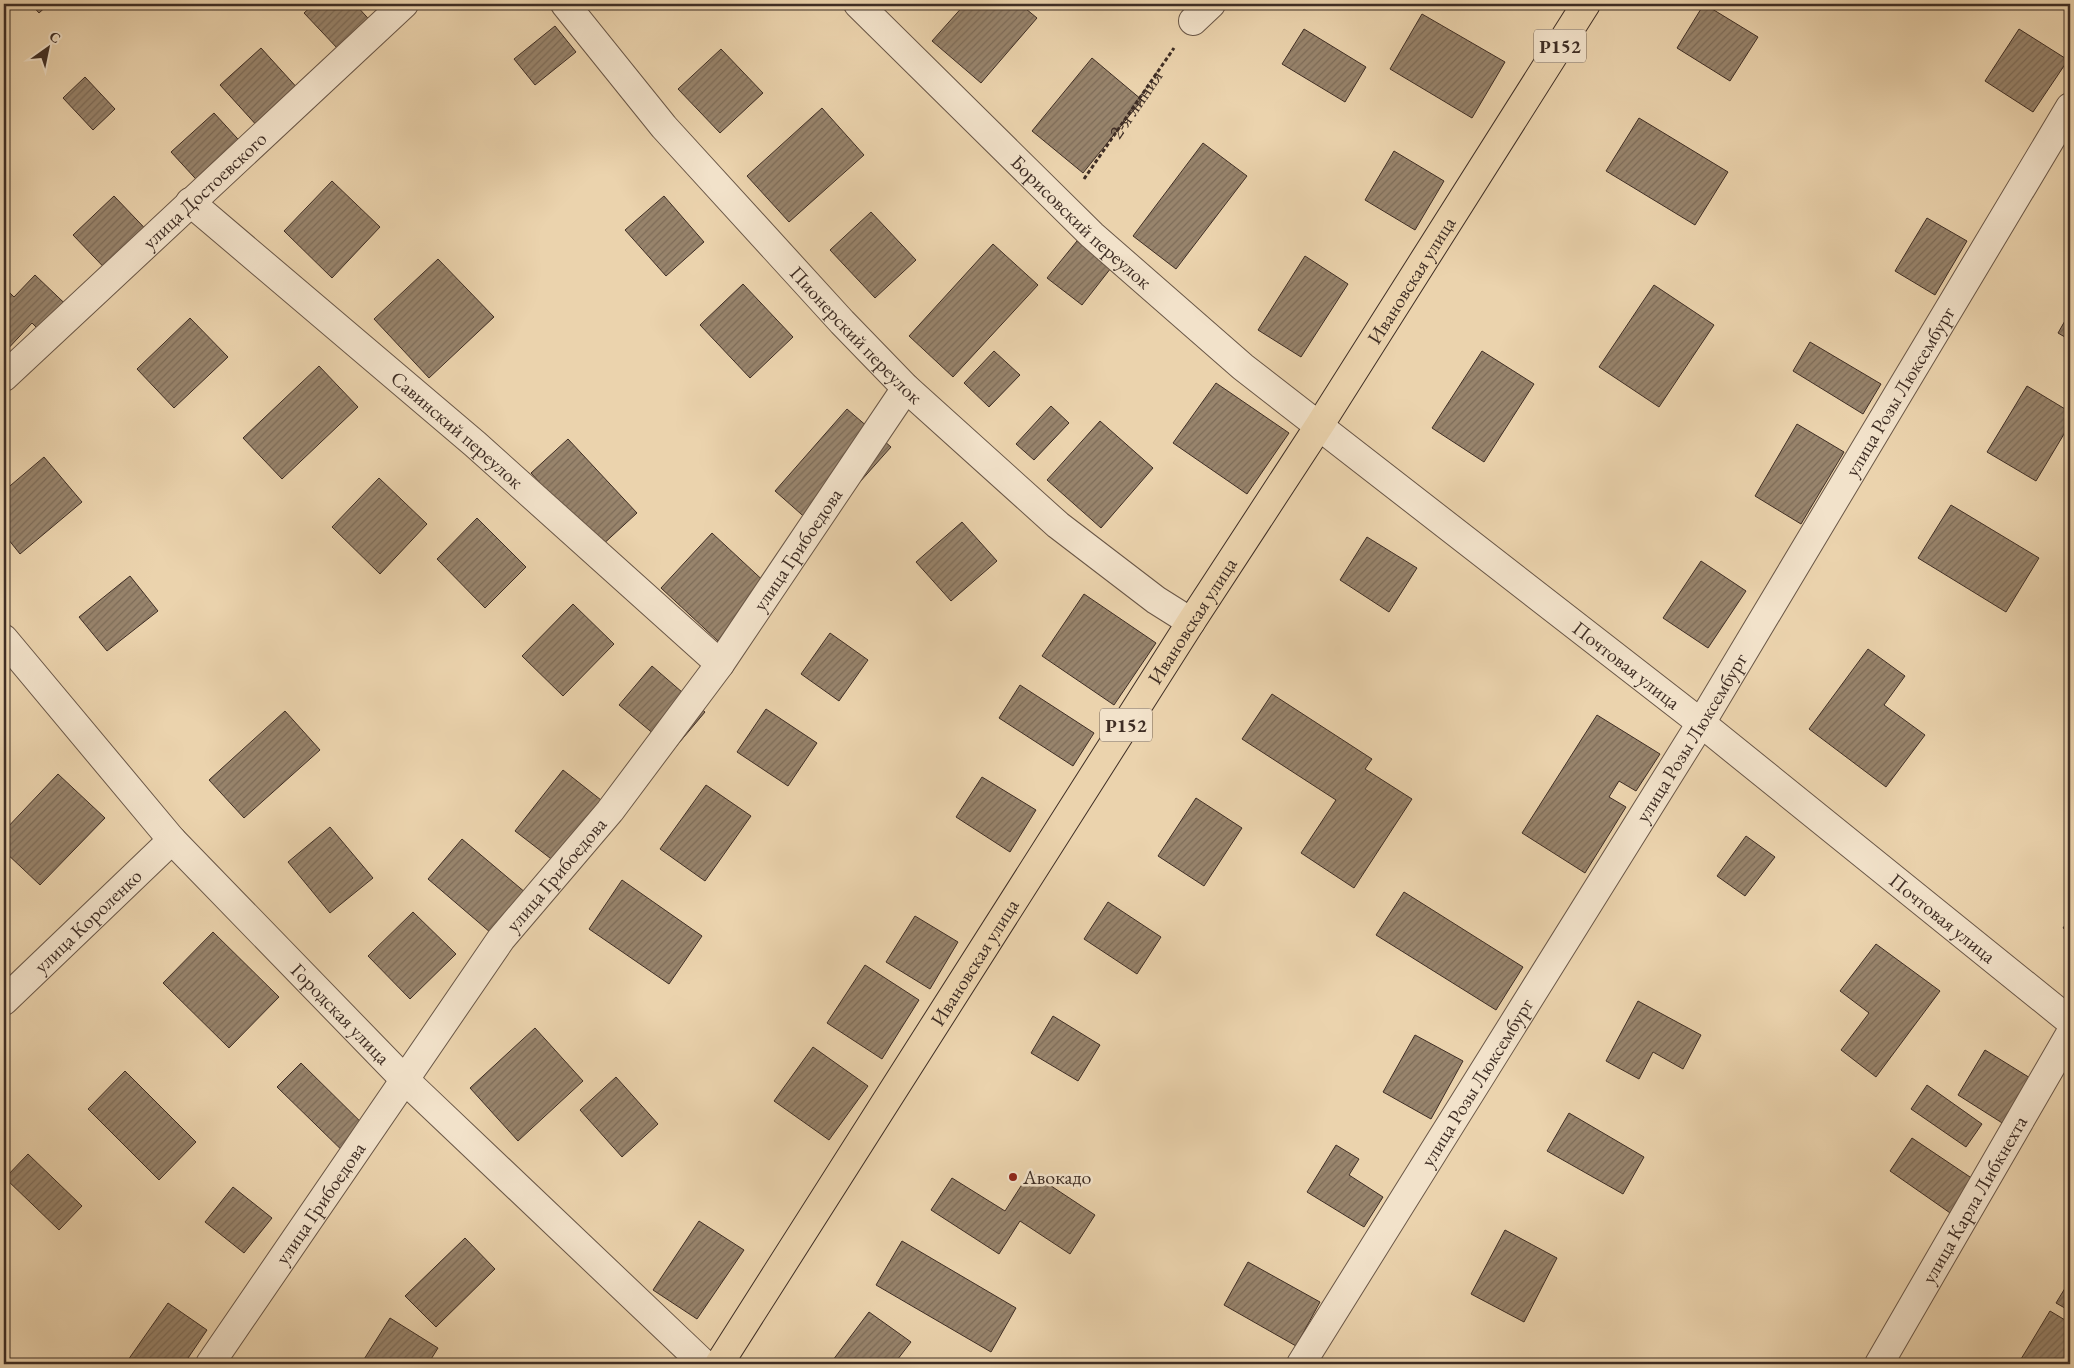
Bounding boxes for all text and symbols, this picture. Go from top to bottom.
north arrow [22,22,72,72]
text: С [46,27,64,47]
road number: Р152 [1534,29,1586,62]
street label: 2-я линия [1103,64,1168,144]
street label: улица Достоевского [137,126,272,255]
street label: Борисовский переулок [1005,149,1158,295]
street label: Ивановская улица [1361,212,1461,349]
street label: Пионерский переулок [784,260,928,410]
street label: улица Розы Люксембург [1839,302,1961,481]
street label: Савинский переулок [385,365,529,495]
street label: улица Грибоедова [747,483,848,616]
street label: Ивановская улица [1142,552,1243,689]
street label: Почтовая улица [1567,615,1686,715]
street label: улица Розы Люксембург [1629,648,1753,827]
road number: Р152 [1100,708,1152,742]
street label: улица Грибоедова [500,812,612,937]
street label: улица Короленко [28,863,147,979]
street label: Почтовая улица [1884,867,2001,969]
street label: Ивановская улица [924,894,1025,1031]
street label: Городская улица [285,957,396,1070]
street label: улица Розы Люксембург [1414,993,1539,1172]
street label: улица Карла Либкнехта [1915,1111,2033,1288]
street label: улица Грибоедова [269,1137,371,1269]
place label: Авокадо [1022,1164,1092,1190]
marker: Авокадо [1007,1171,1019,1183]

